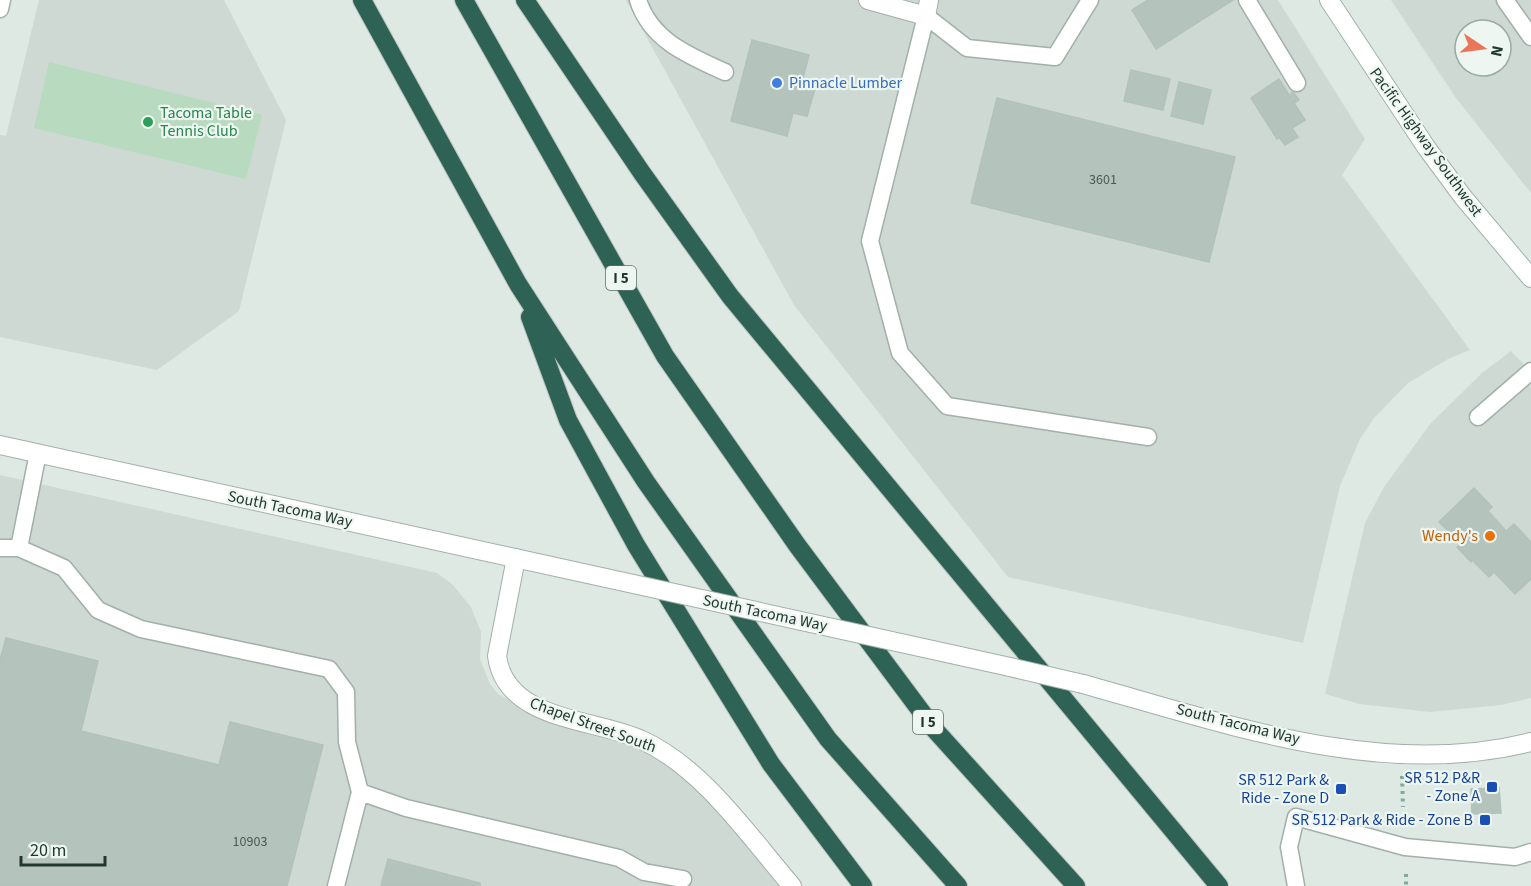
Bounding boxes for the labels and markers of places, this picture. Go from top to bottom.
place label: Pinnacle Lumber [789,72,902,94]
marker: Pinnacle Lumber [770,76,784,90]
place label: Tacoma Table Tennis Club [160,102,252,142]
marker: Tacoma Table Tennis Club [141,115,155,129]
place label: Wendy's [1422,525,1478,547]
marker: Wendy's [1483,529,1497,543]
place label: SR 512 P&R - Zone A [1404,767,1480,807]
place label: SR 512 Park & Ride - Zone D [1238,769,1329,809]
marker: SR 512 P&R - Zone A [1485,780,1499,794]
marker: SR 512 Park & Ride - Zone D [1334,782,1348,796]
place label: SR 512 Park & Ride - Zone B [1292,809,1473,831]
marker: SR 512 Park & Ride - Zone B [1478,813,1492,827]

